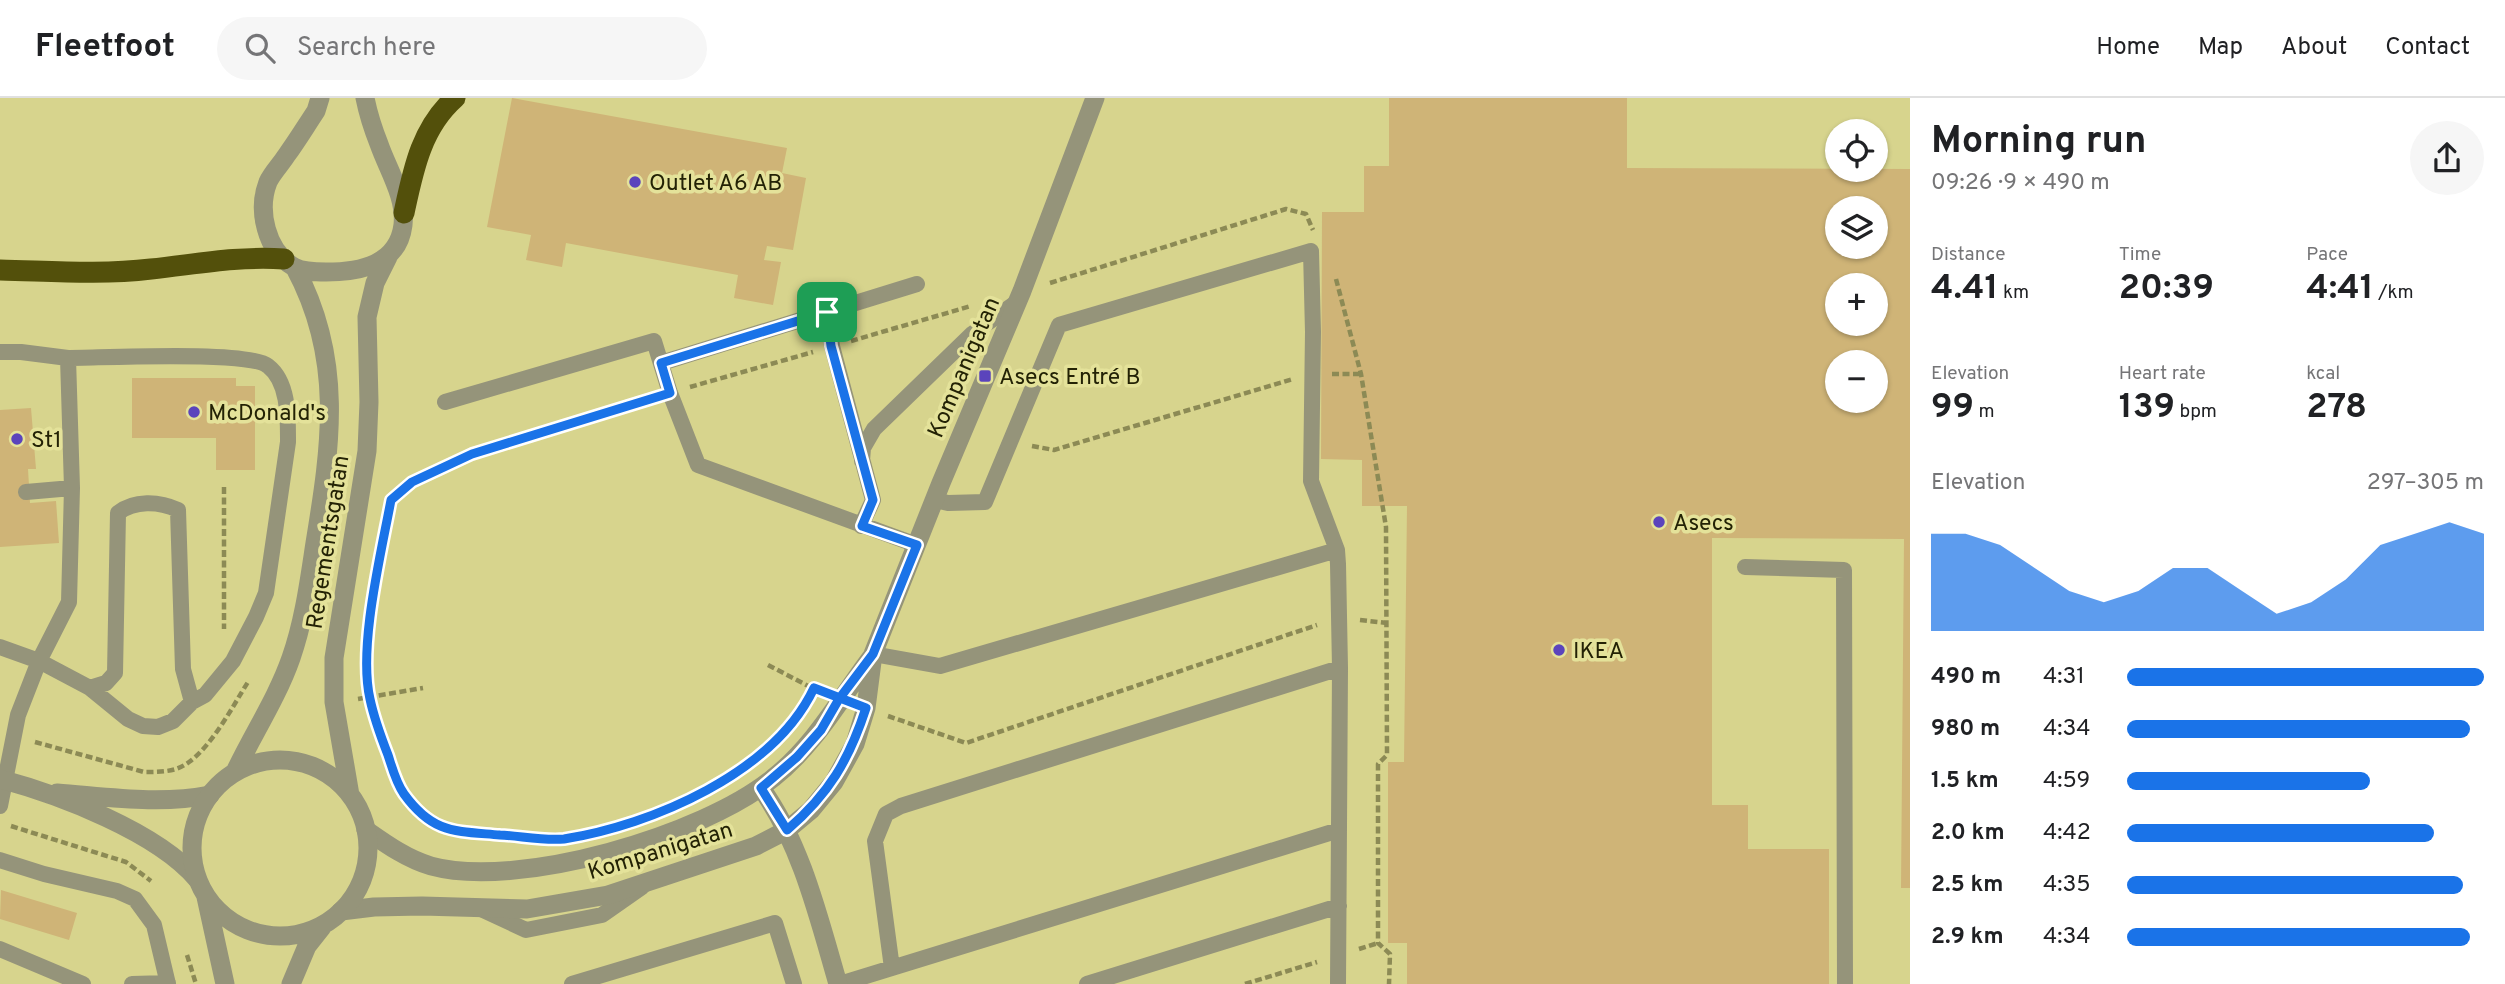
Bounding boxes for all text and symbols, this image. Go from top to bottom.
search box [217,17,707,80]
text: Fleetfoot [35,27,175,69]
icon: search [241,29,279,67]
text: Search here [297,32,436,65]
text: Home [2096,33,2160,63]
text: Map [2198,33,2243,63]
text: About [2281,33,2347,63]
text: Contact [2385,33,2470,63]
text: Morning run [1931,118,2147,167]
map controls [1825,119,1888,413]
button: locate [1825,119,1888,182]
button: share [2410,121,2484,195]
text: 09:26 · 9 × 490 m [1931,169,2110,198]
place label: Outlet A6 AB [649,170,782,199]
marker: Outlet A6 AB [627,174,643,190]
button: layers [1825,196,1888,259]
text: Distance [1931,243,2006,267]
text: Time [2119,243,2161,267]
text: Pace [2306,243,2348,267]
text: 4.41 [1931,267,1998,311]
text: 20:39 [2119,267,2214,311]
text: 4:41 [2306,267,2374,311]
button: + [1825,273,1888,336]
text: km [1998,281,2029,305]
text: /km [2374,281,2414,305]
pin [797,282,857,342]
icon: arrive [808,293,846,331]
street label: Kompanigatan [923,293,1008,443]
button: − [1825,350,1888,413]
text: Elevation [1931,362,2009,386]
text: Heart rate [2119,362,2206,386]
text: kcal [2306,362,2340,386]
place label: Asecs Entré B [999,364,1141,393]
marker: Asecs Entré B [977,368,993,384]
text: 99 [1931,386,1974,430]
text: 139 [2119,386,2175,430]
text: 278 [2306,386,2367,430]
place label: McDonald's [208,400,326,429]
text: m [1974,400,1995,424]
text: bpm [2175,400,2217,424]
marker: McDonald's [186,404,202,420]
place label: St1 [31,427,62,456]
marker: St1 [9,431,25,447]
street label: Regementsgatan [301,453,358,631]
text: Elevation [1931,469,2026,498]
text: 297–305 m [2367,469,2484,498]
place label: Asecs [1673,510,1734,539]
marker: Asecs [1651,514,1667,530]
place label: IKEA [1573,638,1624,667]
marker: IKEA [1551,642,1567,658]
text: 490 m [1931,663,2001,692]
text: 4:31 [2043,663,2085,692]
text: 980 m [1931,715,2000,744]
text: 4:34 [2043,715,2091,744]
text: 1.5 km [1931,767,1999,796]
text: 4:59 [2043,767,2090,796]
street label: Kompanigatan [585,817,737,888]
text: 2.0 km [1931,819,2005,848]
text: 4:42 [2043,819,2091,848]
text: 2.5 km [1931,871,2004,900]
text: 4:35 [2043,871,2091,900]
text: 2.9 km [1931,923,2004,952]
text: 4:34 [2043,923,2091,952]

